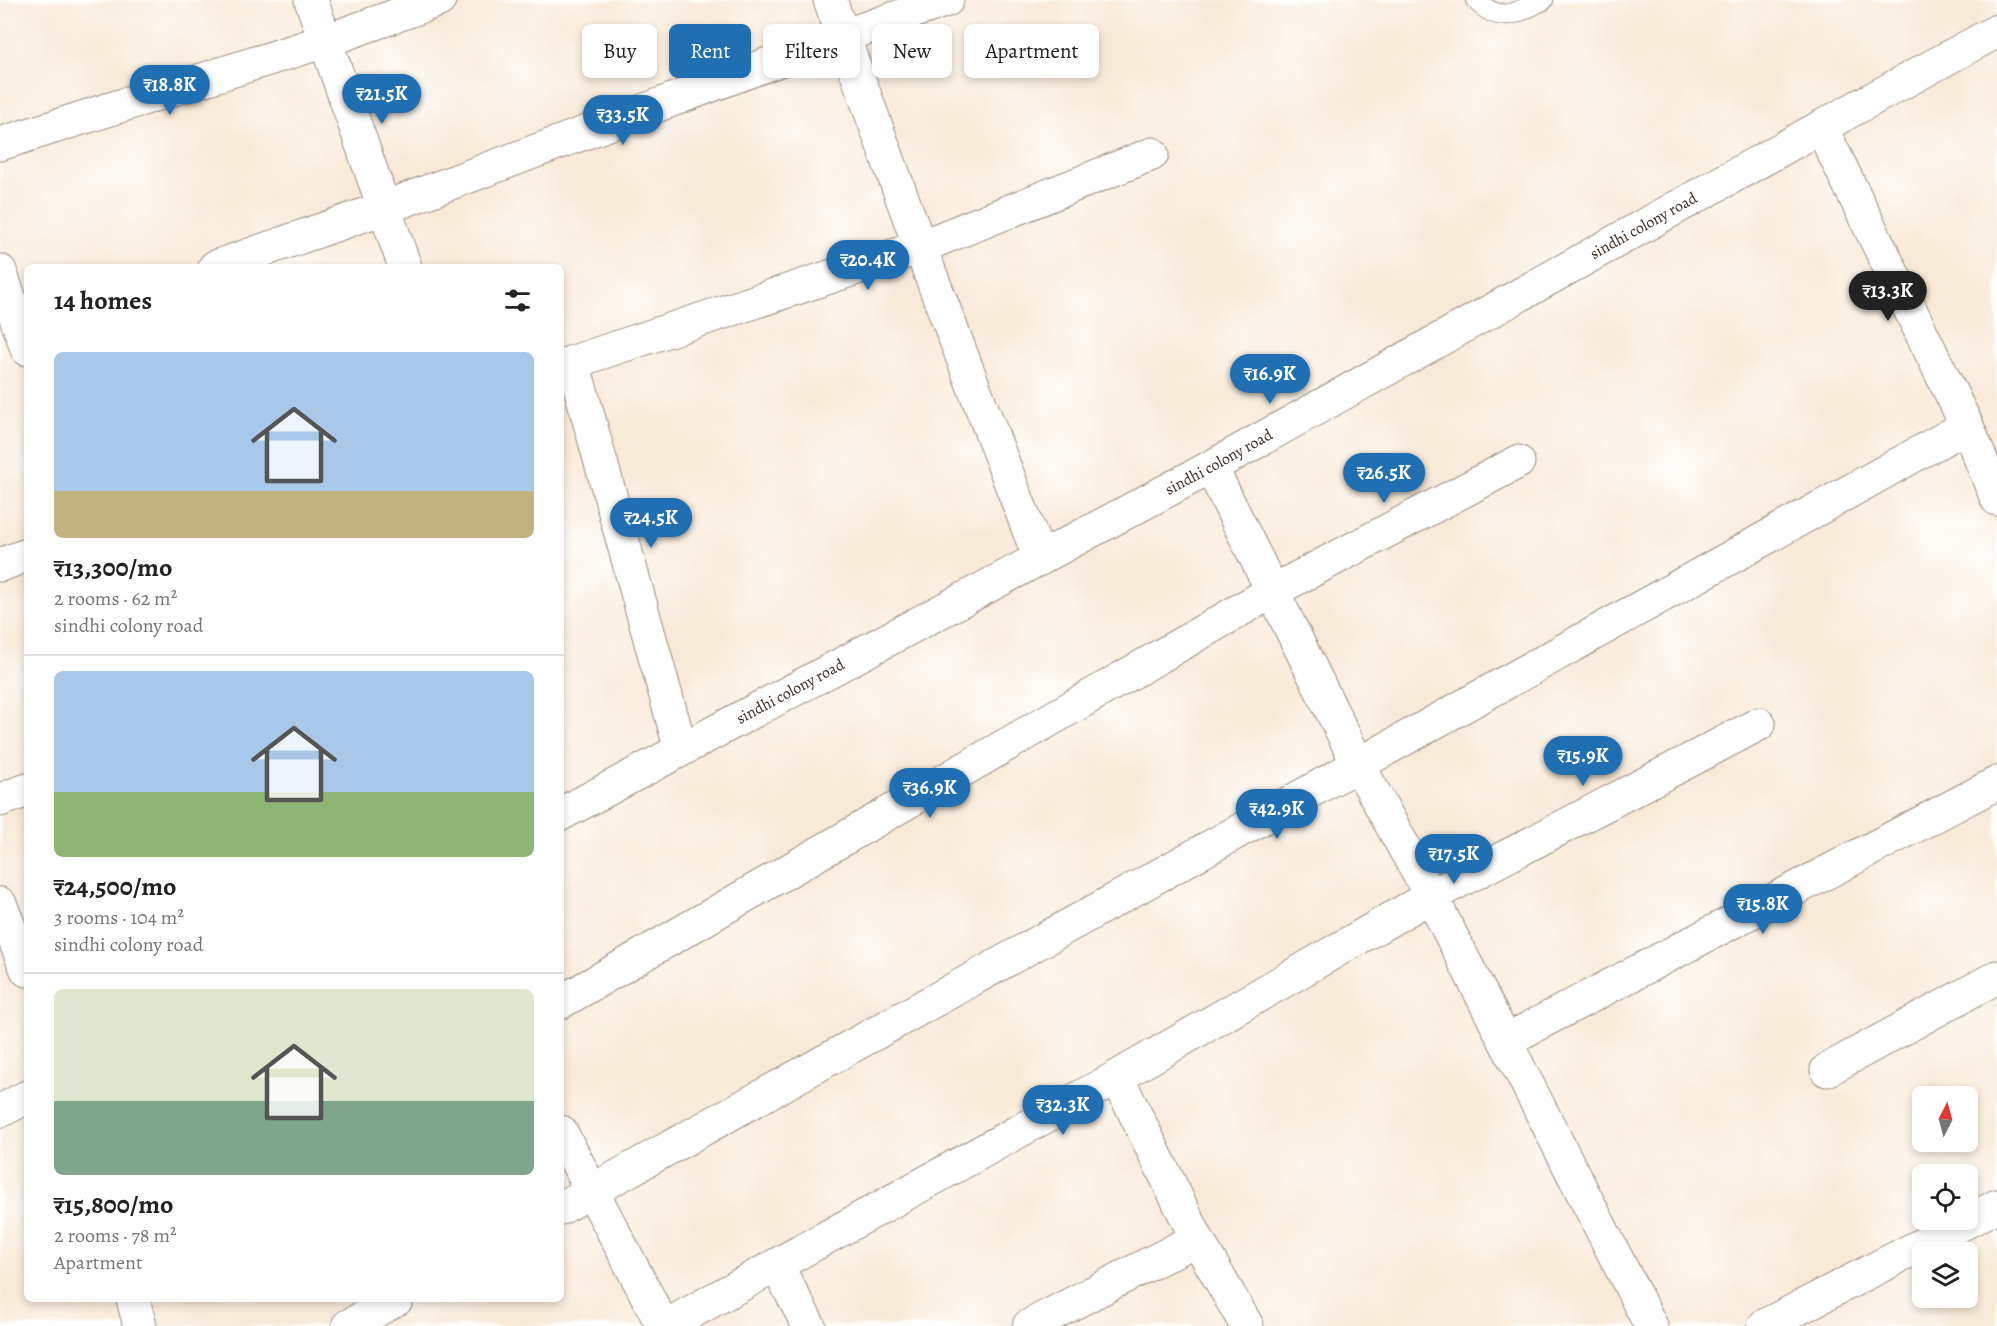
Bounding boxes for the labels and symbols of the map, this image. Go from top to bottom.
pin: ₹18.8K [121,65,219,116]
pin: ₹21.5K [333,74,431,125]
pin: ₹33.5K [574,95,672,146]
street label: sindhi colony road [1586,187,1702,265]
pin: ₹20.4K [819,240,917,291]
pin: ₹13.3K [1839,271,1937,322]
pin: ₹16.9K [1221,354,1319,405]
street label: sindhi colony road [1161,424,1277,501]
pin: ₹26.5K [1335,453,1433,504]
pin: ₹24.5K [602,498,700,549]
street label: sindhi colony road [732,653,849,729]
pin: ₹15.9K [1534,736,1632,787]
pin: ₹36.9K [881,768,979,819]
pin: ₹42.9K [1228,789,1326,840]
pin: ₹17.5K [1405,834,1503,885]
pin: ₹15.8K [1714,884,1812,935]
pin: ₹32.3K [1014,1085,1112,1136]
north arrow [1912,1086,1978,1152]

